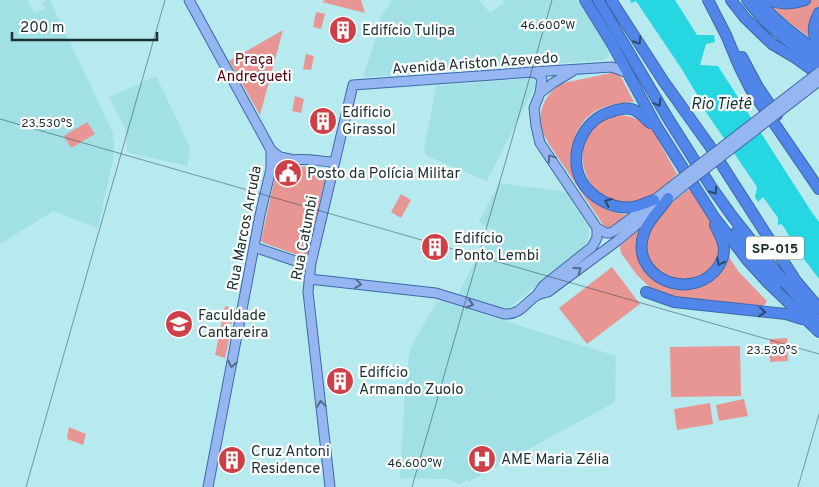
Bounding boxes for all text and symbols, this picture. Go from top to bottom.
scale bar [12,10,158,42]
building icon: Edifício Tulipa [328,15,358,45]
text: 46.600°W [521,18,575,34]
text: 200 m [20,19,65,38]
place label: Edifício Tulipa [362,22,455,41]
one-way arrow [631,36,641,45]
street label: Avenida Ariston Azevedo [391,49,559,80]
park label: Praça Andregueti [217,51,292,87]
water label: Rio Tietê [691,95,752,115]
one-way arrow [652,97,662,106]
place label: Edificio Girassol [342,104,396,140]
building icon: Edificio Girassol [308,106,338,136]
text: 23.530°S [21,116,73,132]
one-way arrow [548,155,557,164]
public building icon: Posto da Polícia Militar [273,158,303,188]
street label: Rua Marcos Arruda [224,164,267,292]
place label: Posto da Polícia Militar [307,165,460,184]
one-way arrow [708,185,717,195]
street label: Rua Catumbi [288,194,323,282]
one-way arrow [604,198,613,209]
place label: Edifício Ponto Lembi [454,230,539,266]
building icon: Edifício Ponto Lembi [420,232,450,262]
road number: SP-015 [746,237,804,260]
one-way arrow [716,257,726,266]
one-way arrow [572,267,581,275]
one-way arrow [354,278,362,289]
one-way arrow [466,298,474,308]
one-way arrow [759,306,767,317]
place label: Faculdade Cantareira [198,307,268,343]
school or university icon: Faculdade Cantareira [164,309,194,339]
text: 23.530°S [746,343,798,359]
one-way arrow [227,359,237,368]
place label: Edifício Armando Zuolo [359,364,464,400]
building icon: Edifício Armando Zuolo [325,366,355,396]
one-way arrow [316,400,327,408]
place label: Cruz Antoni Residence [251,443,330,479]
hospital icon: AME Maria Zélia [467,444,497,474]
building icon: Cruz Antoni Residence [217,445,247,475]
place label: AME Maria Zélia [501,451,609,470]
text: 46.600°W [388,456,442,472]

